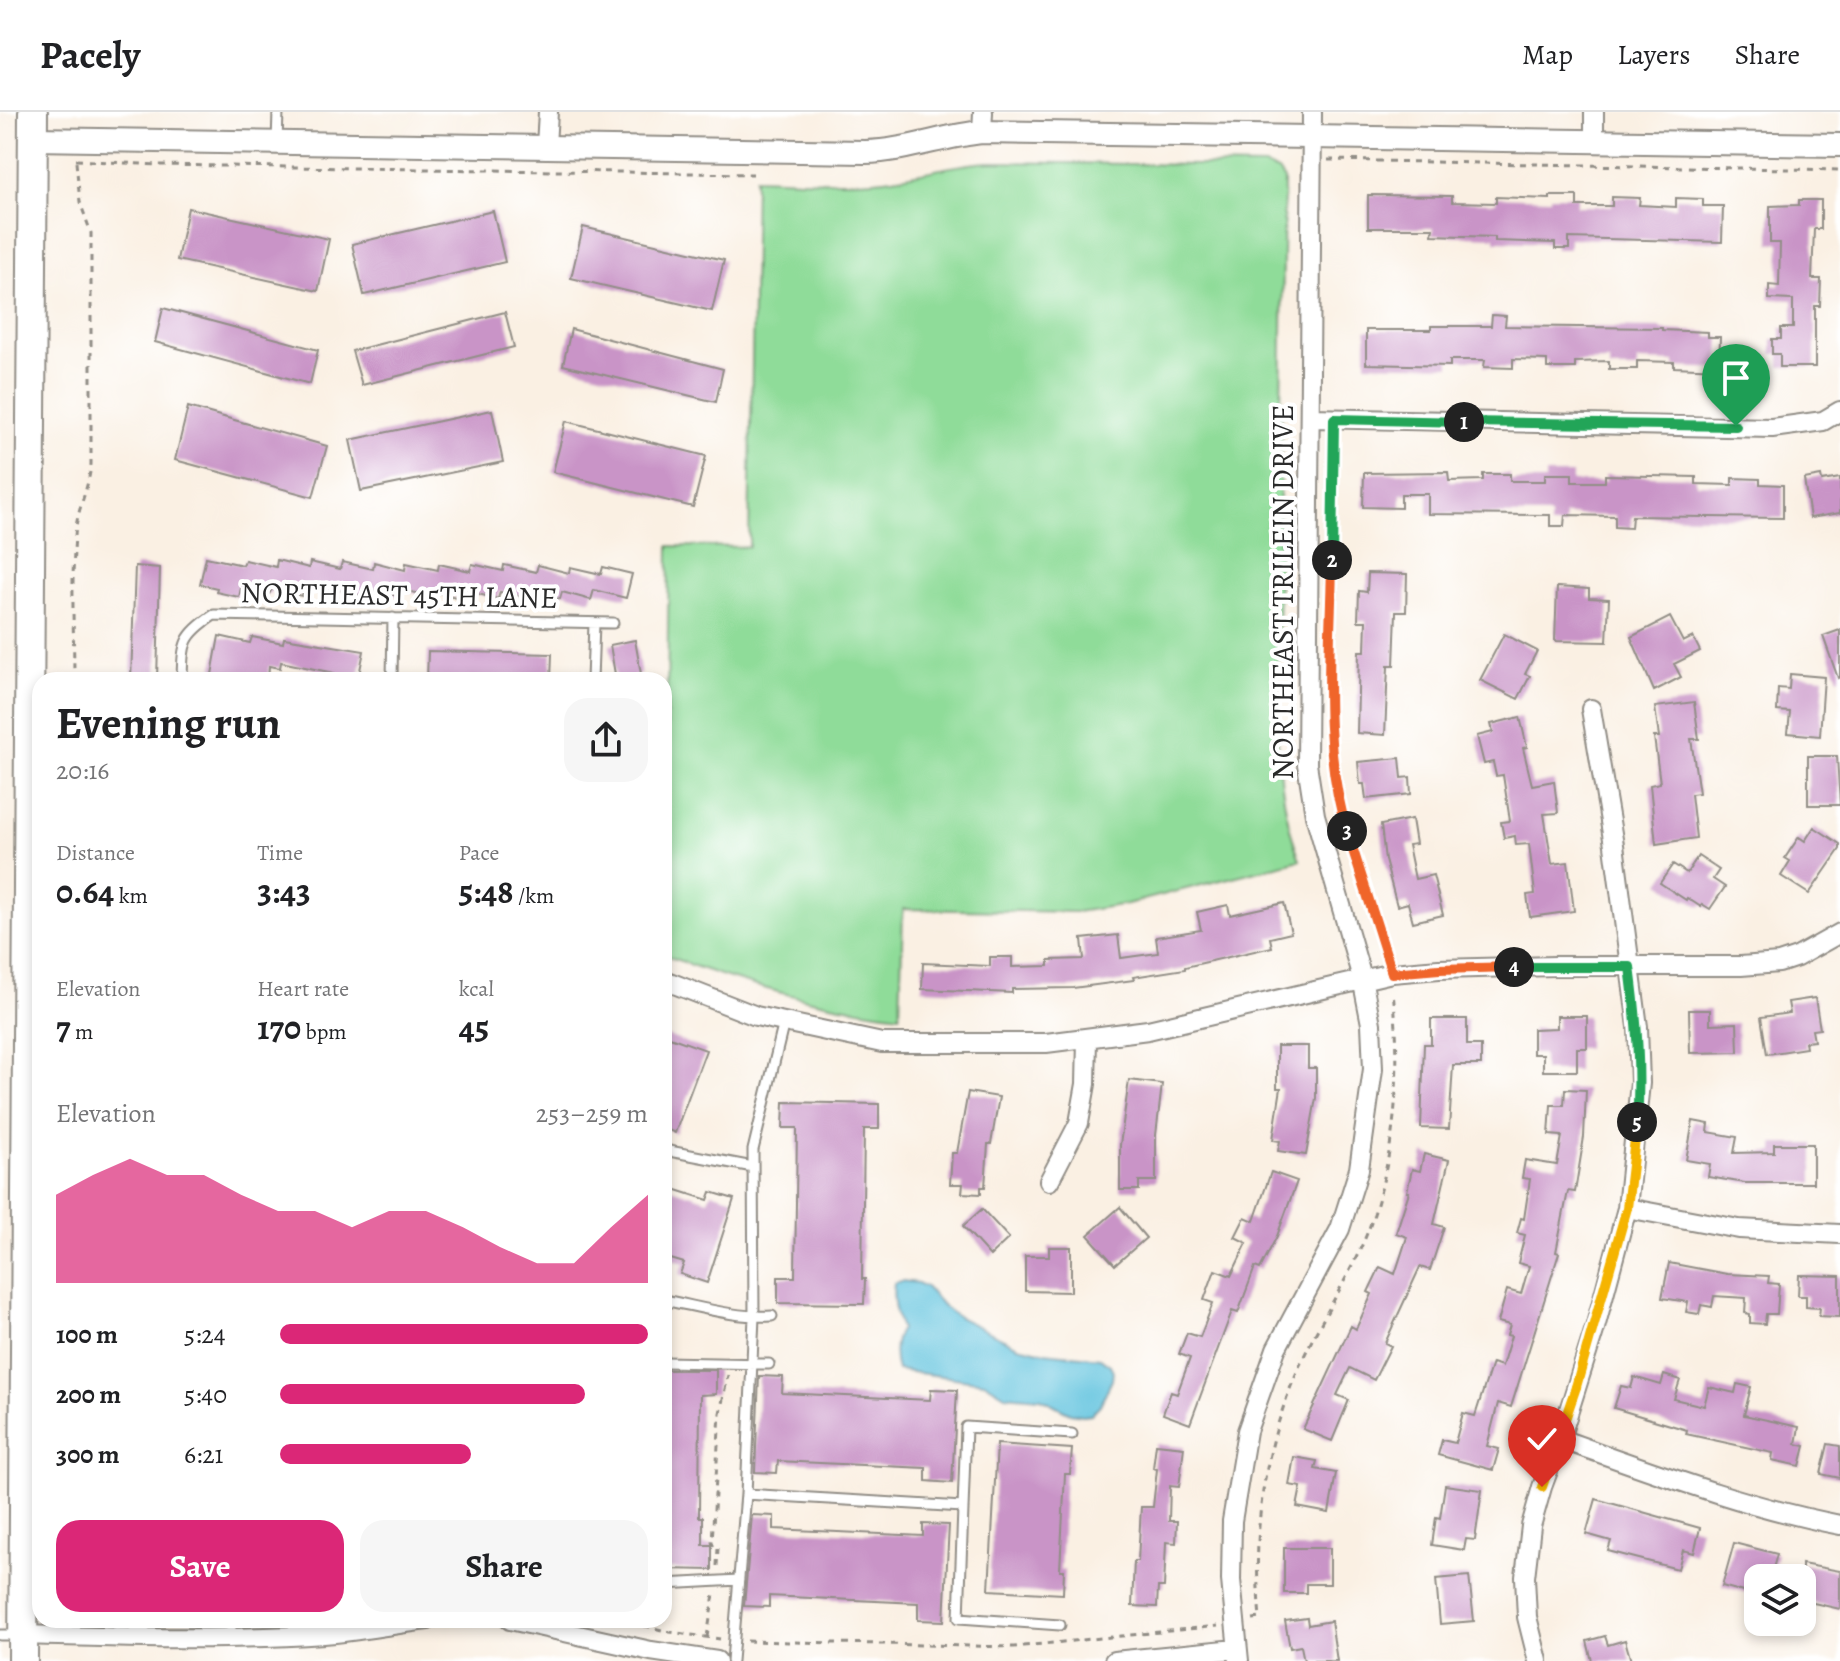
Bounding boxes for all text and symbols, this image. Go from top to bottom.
text: Pacely [40,29,140,81]
text: Map [1522,36,1573,74]
text: Layers [1617,36,1690,74]
text: Share [1734,36,1800,74]
pin [1702,344,1770,426]
icon: arrive [1714,356,1758,400]
pin: 1 [1444,402,1484,442]
street label: NORTHEAST TRILEIN DRIVE [1263,404,1303,780]
text: 1 [1460,407,1468,437]
pin: 2 [1312,540,1352,580]
text: 2 [1327,545,1337,575]
street label: NORTHEAST 45TH LANE [240,572,558,618]
text: Evening run [56,693,281,753]
button: share [564,698,648,782]
text: 20:16 [56,753,109,788]
pin: 3 [1327,811,1367,851]
text: 3 [1342,816,1352,846]
text: Distance [56,838,135,868]
text: Time [257,838,303,868]
text: Pace [459,838,499,868]
text: 0.64 [56,868,114,915]
text: 3:43 [257,868,311,915]
text: 5:48 [459,868,514,915]
text: km [114,881,148,911]
text: /km [514,881,554,911]
pin: 4 [1494,947,1534,987]
text: 4 [1509,952,1519,982]
text: Elevation [56,974,140,1004]
text: Heart rate [257,974,349,1004]
text: kcal [459,974,494,1004]
text: 7 [56,1004,71,1051]
text: 170 [257,1004,301,1051]
text: 45 [459,1004,489,1051]
text: m [71,1017,93,1047]
text: bpm [301,1017,347,1047]
text: Elevation [56,1096,156,1131]
text: 253–259 m [536,1096,648,1131]
pin: 5 [1617,1102,1657,1142]
text: 5 [1632,1107,1642,1137]
text: 100 m [56,1317,118,1352]
text: 5:24 [184,1317,226,1352]
text: 200 m [56,1377,121,1412]
text: 5:40 [184,1377,227,1412]
pin [1508,1405,1576,1487]
icon: check [1520,1417,1564,1461]
text: 300 m [56,1437,120,1472]
text: 6:21 [184,1437,223,1472]
button: Save [56,1520,344,1612]
button: Share [360,1520,648,1612]
map controls [1744,1564,1816,1636]
button: layers [1744,1564,1816,1636]

